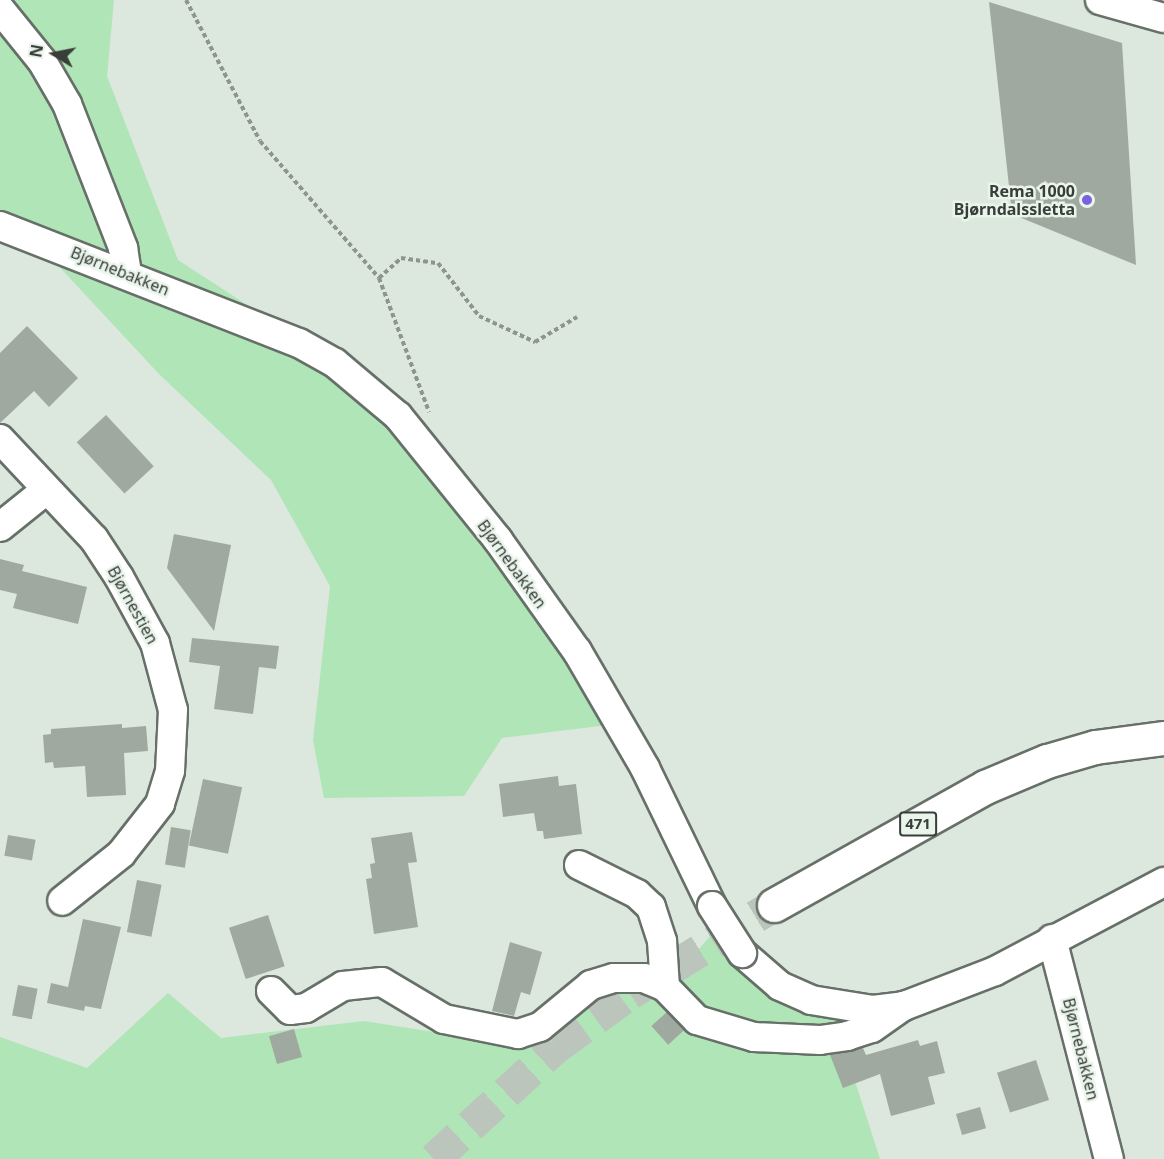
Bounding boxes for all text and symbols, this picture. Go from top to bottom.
north arrow [24,24,84,84]
text: N [24,43,48,59]
place label: Rema 1000 Bjørndalssletta [954,181,1075,219]
marker: Rema 1000 Bjørndalssletta [1080,193,1094,207]
street label: Bjørnebakken [68,243,172,299]
street label: Bjørnebakken [474,516,550,612]
street label: Bjørnestien [104,563,162,647]
road number: 471 [898,812,938,836]
street label: Bjørnebakken [1059,996,1103,1102]

